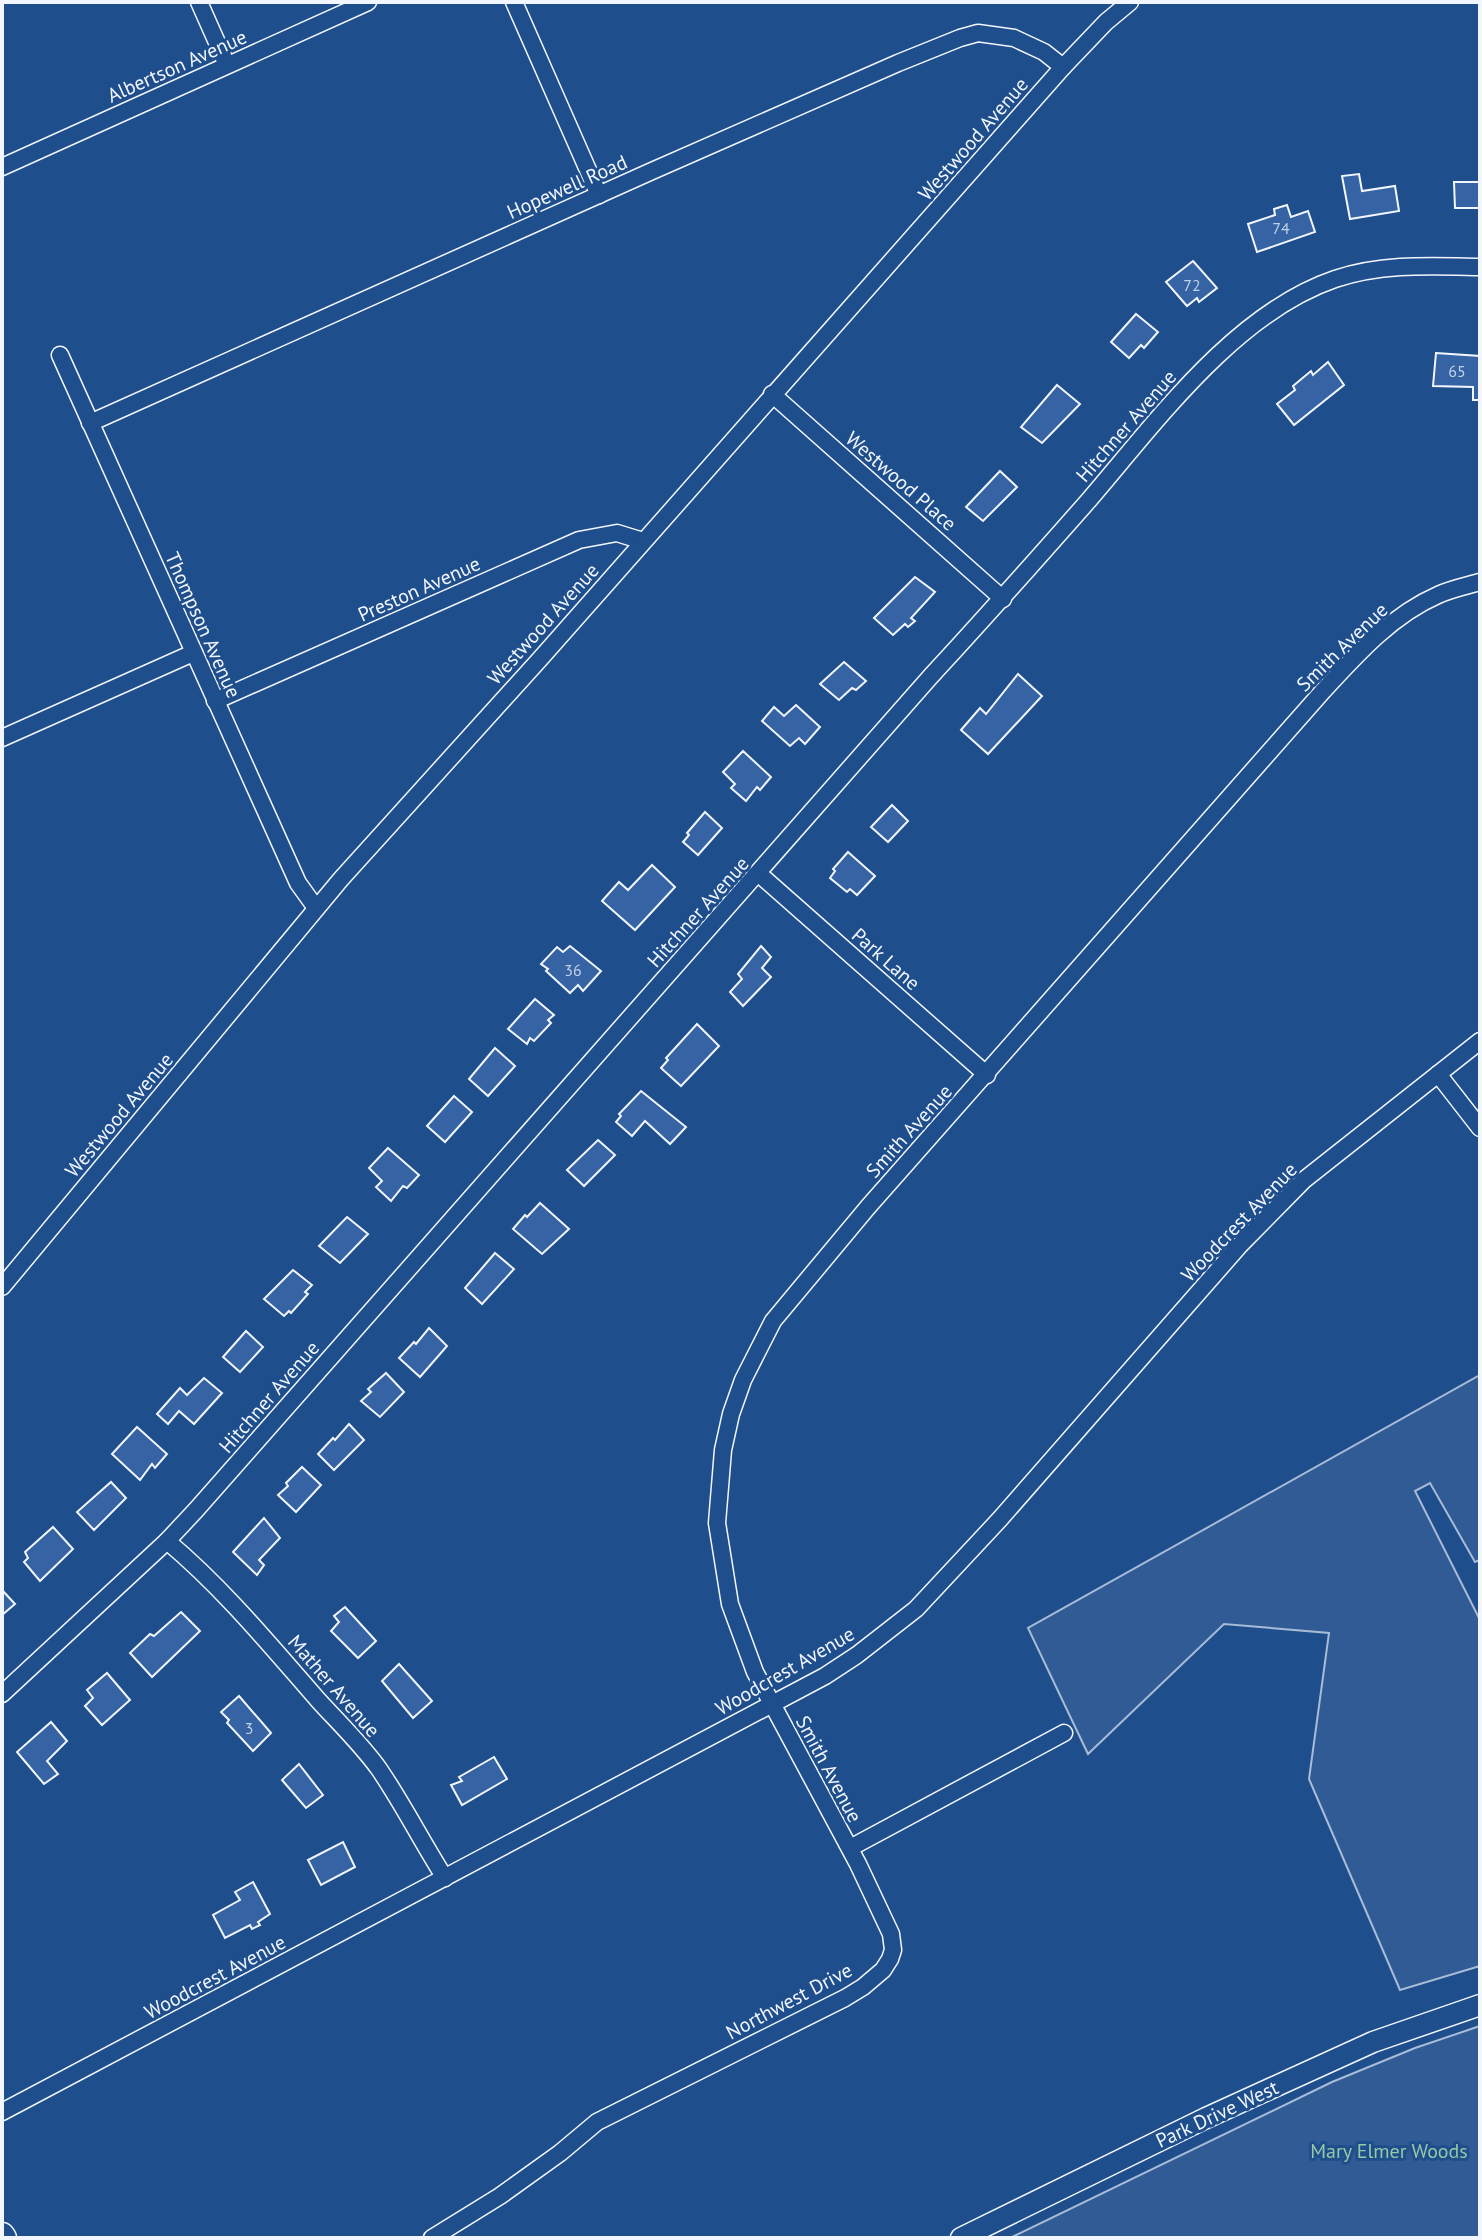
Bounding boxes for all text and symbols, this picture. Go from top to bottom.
street label: Albertson Avenue [103,24,251,108]
street label: Westwood Avenue [912,72,1034,206]
street label: Hopewell Road [503,149,631,225]
house number: 74 [1272,218,1290,238]
house number: 72 [1183,275,1201,295]
house number: 65 [1448,361,1466,381]
street label: Hitchner Avenue [1070,364,1182,488]
street label: Westwood Place [840,426,962,536]
street label: Thompson Avenue [159,548,247,702]
street label: Preston Avenue [354,550,484,628]
street label: Westwood Avenue [482,558,604,690]
street label: Smith Avenue [1291,597,1393,697]
street label: Hitchner Avenue [641,851,755,973]
street label: Park Lane [846,922,926,996]
house number: 36 [564,960,582,980]
street label: Westwood Avenue [59,1047,179,1183]
street label: Smith Avenue [860,1079,958,1183]
street label: Woodcrest Avenue [1175,1157,1303,1287]
street label: Hitchner Avenue [213,1335,325,1459]
street label: Woodcrest Avenue [711,1621,859,1721]
street label: Mather Avenue [282,1629,386,1743]
street label: Smith Avenue [790,1711,868,1827]
house number: 3 [245,1718,253,1738]
street label: Woodcrest Avenue [140,1929,290,2025]
street label: Northwest Drive [721,1957,857,2045]
street label: Park Drive West [1152,2074,1283,2154]
park label: Mary Elmer Woods [1310,2138,1468,2164]

